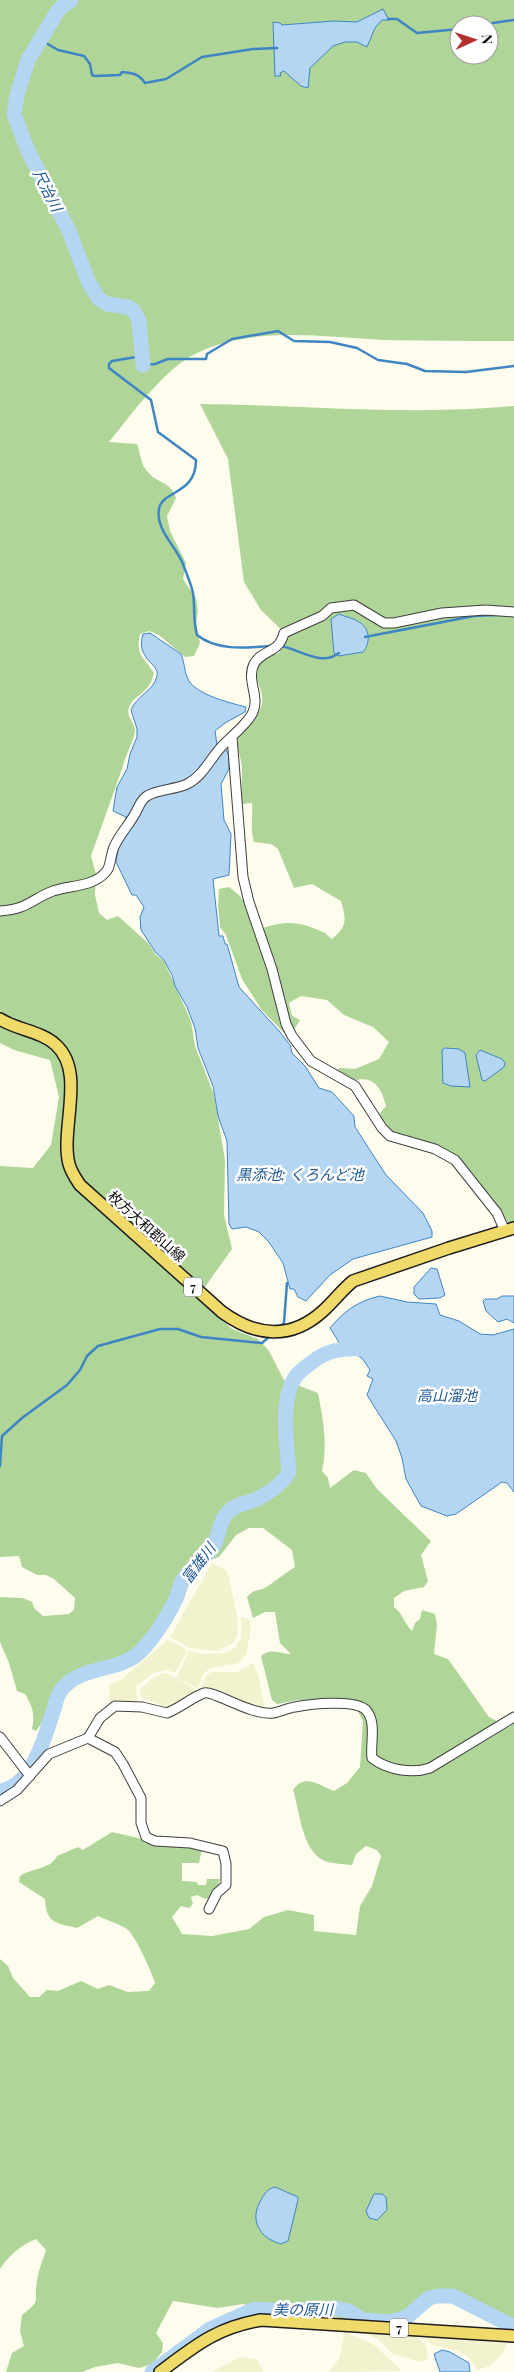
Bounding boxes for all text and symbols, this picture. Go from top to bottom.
north arrow [449,15,499,65]
text: N [478,34,497,45]
water label: 尺治川 [29,165,68,216]
water label: 黒添池; くろんど池 [236,1164,366,1184]
street label: 枚方大和郡山線 [104,1186,190,1266]
road number: 7 [184,1277,202,1296]
water label: 高山溜池 [417,1385,479,1405]
water label: 富雄川 [176,1537,221,1587]
water label: 美の原川 [273,2299,335,2319]
road number: 7 [390,2318,408,2338]

